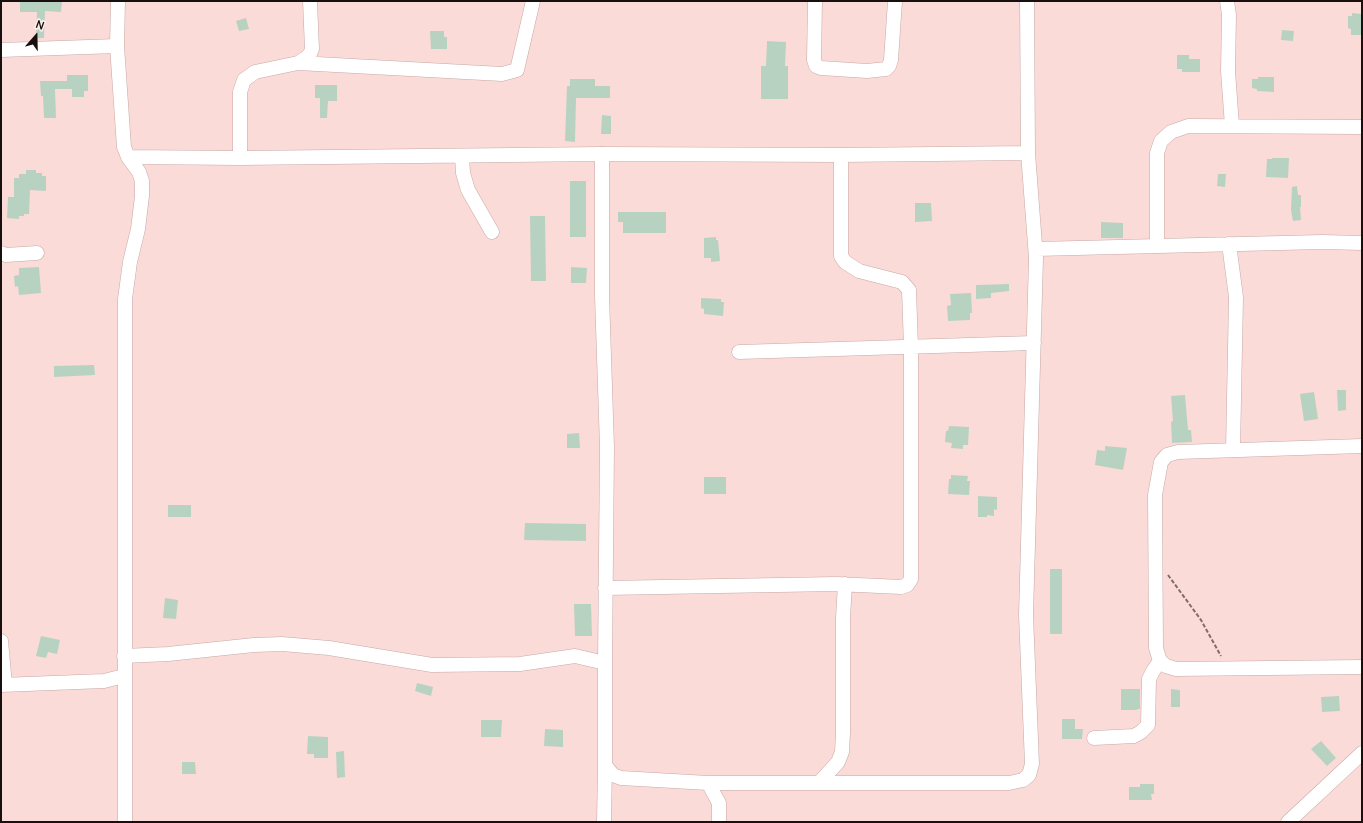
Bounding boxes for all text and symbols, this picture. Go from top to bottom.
north arrow [16,16,56,56]
text: N [34,16,47,33]

